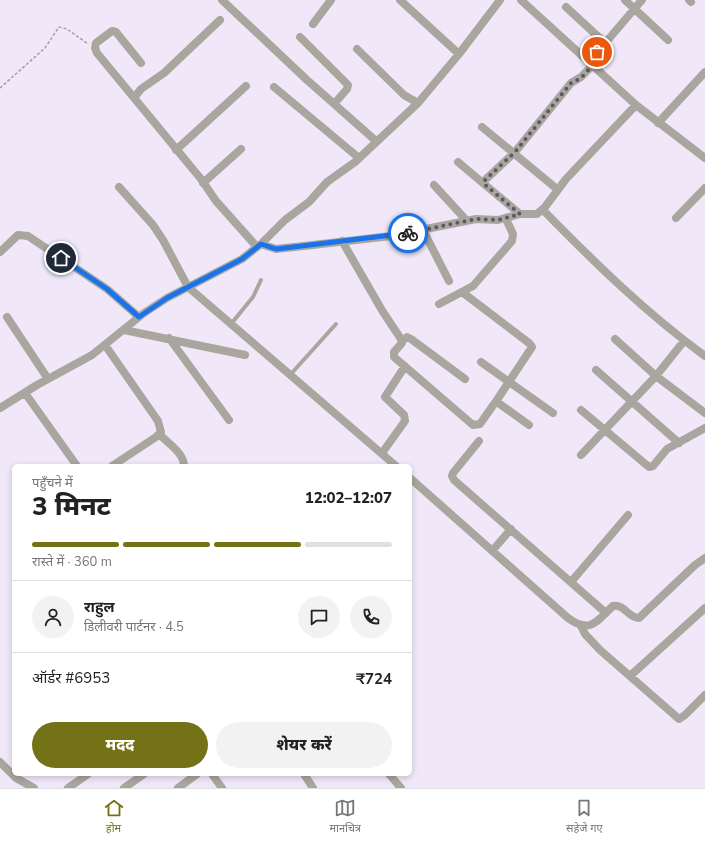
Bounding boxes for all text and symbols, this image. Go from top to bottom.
pin [580,35,614,69]
icon: bag [586,41,608,63]
courier [388,213,428,253]
icon: bike [397,222,419,244]
pin [44,241,78,275]
icon: home [50,247,72,269]
text: पहुँचने में [32,474,73,492]
text: 12:02–12:07 [305,488,392,508]
text: 3 मिनट [32,489,111,524]
text: रास्ते में · 360 m [32,553,112,571]
button: person [32,596,74,638]
button: chat [298,596,340,638]
button: phone [350,596,392,638]
text: राहुल [84,597,115,617]
text: डिलीवरी पार्टनर · 4.5 [84,618,184,636]
text: ऑर्डर #6953 [32,668,110,688]
text: ₹724 [356,669,392,689]
button: मदद [32,722,208,768]
button: शेयर करें [216,722,392,768]
tab: होम [103,797,125,836]
tab: मानचित्र [330,797,361,836]
tab: सहेजे गए [566,797,603,836]

